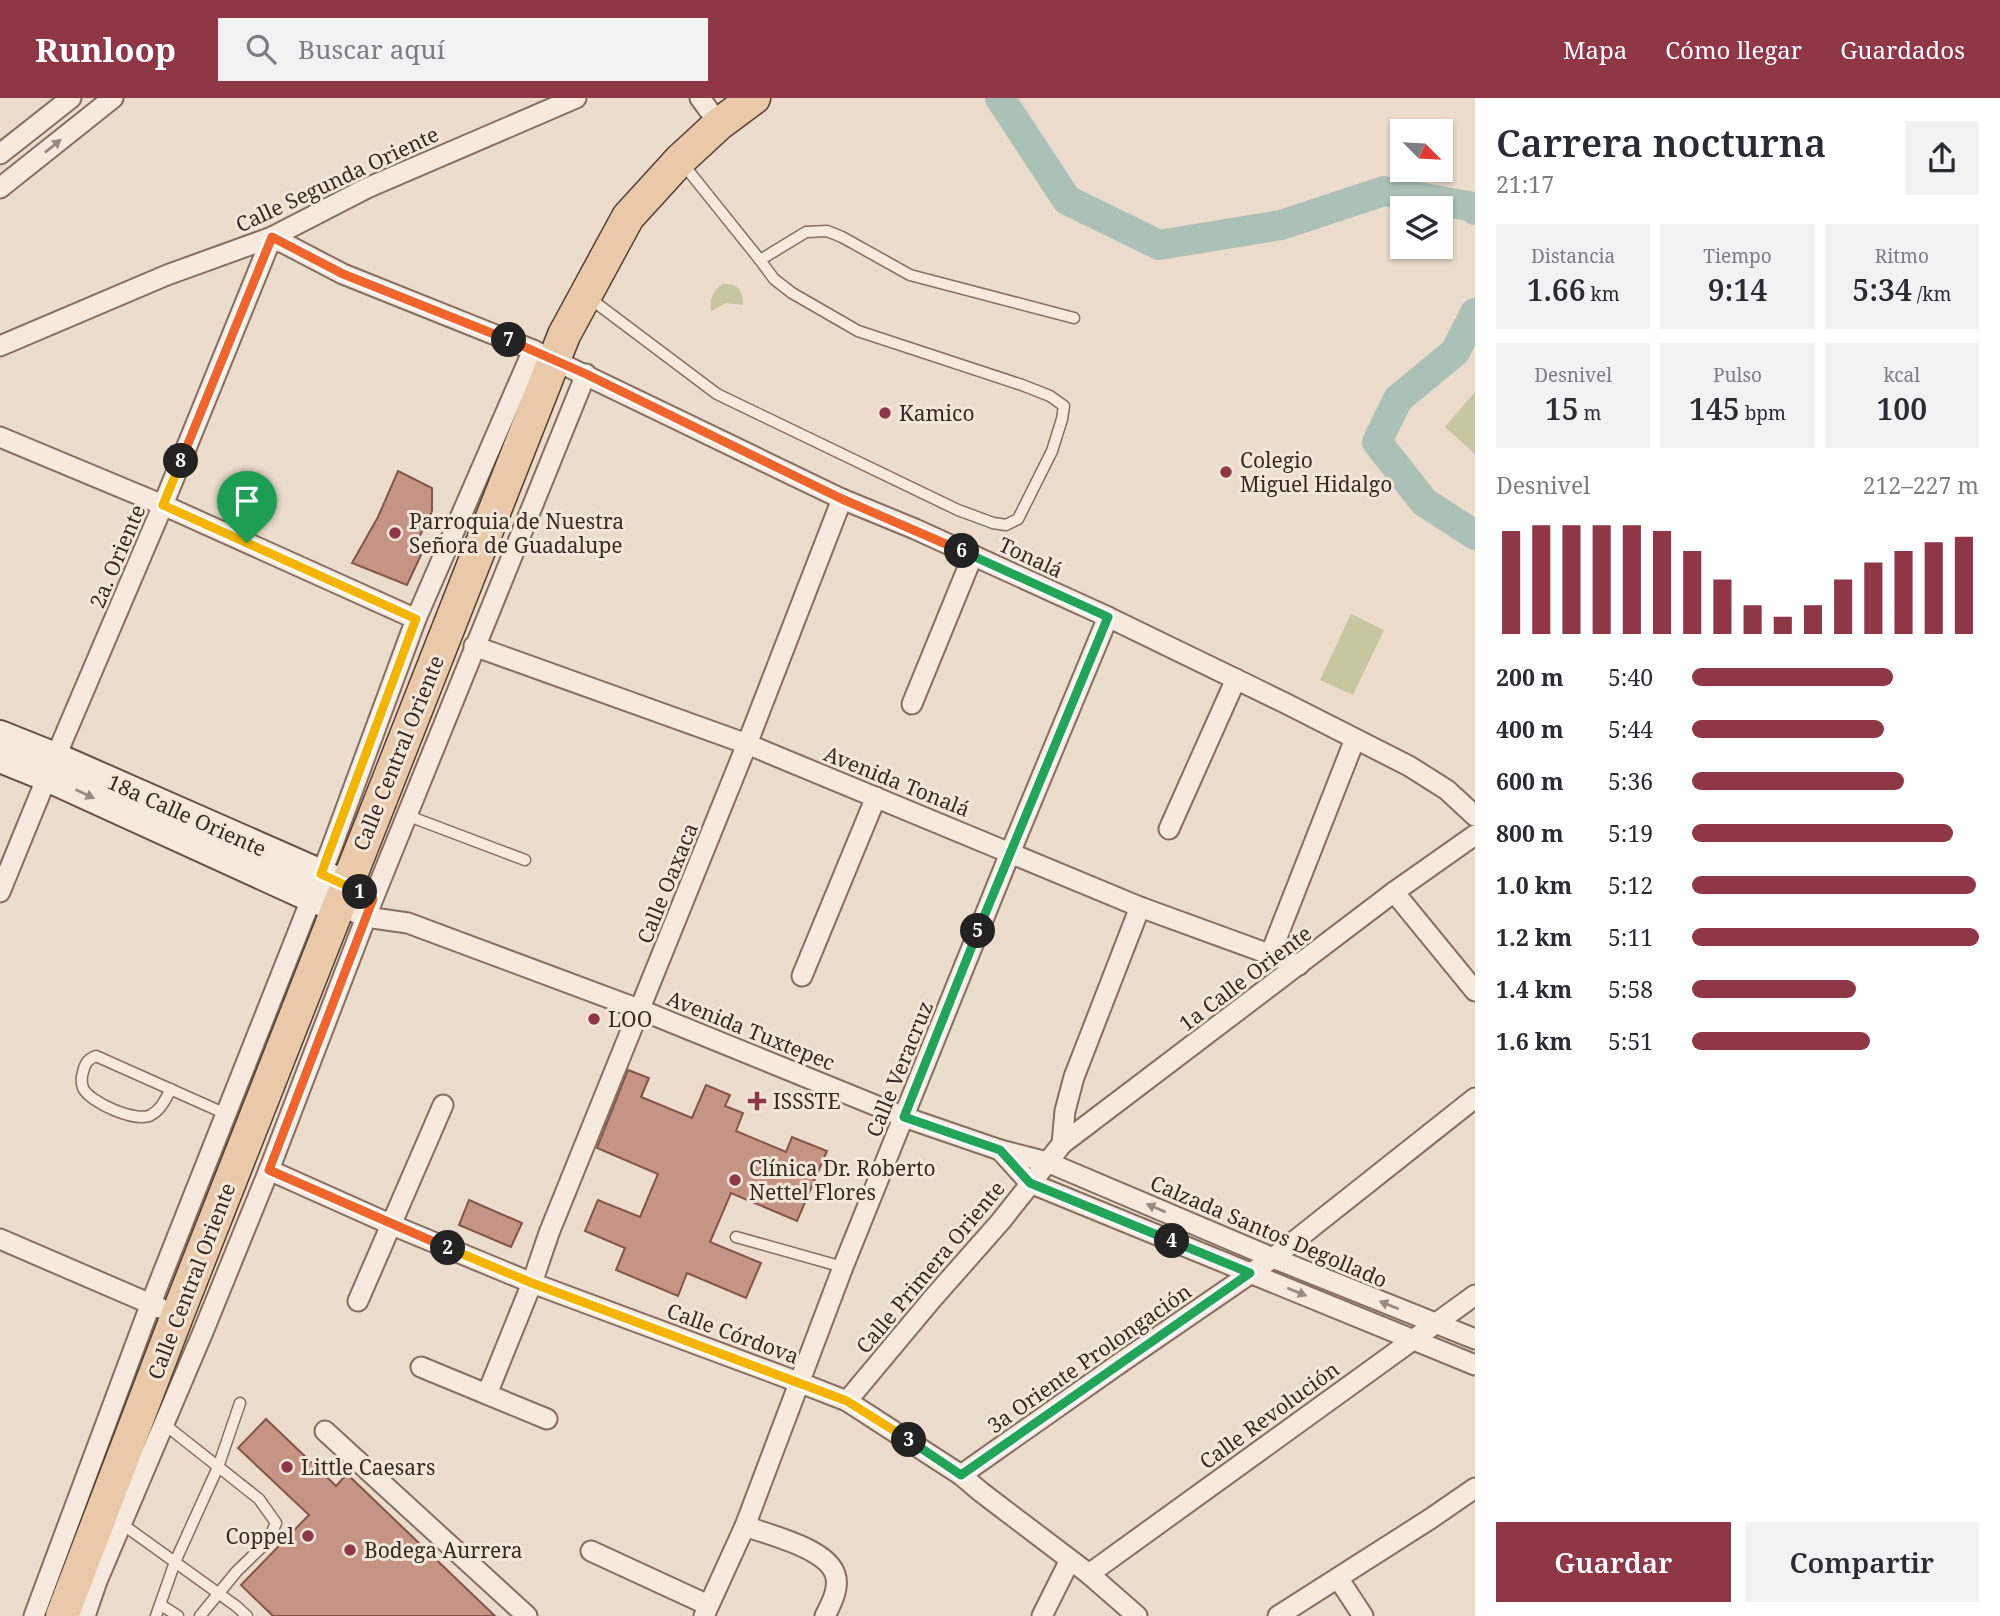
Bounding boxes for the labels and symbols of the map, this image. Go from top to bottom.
north arrow [1390,119,1452,182]
street label: Calle Segunda Oriente [231,120,443,238]
one-way arrow [44,138,62,153]
pin: 7 [491,322,526,358]
place label: Kamico [899,399,975,427]
marker: Kamico [877,405,893,421]
pin: 8 [164,444,198,478]
place label: Colegio Miguel Hidalgo [1240,446,1392,498]
marker: Colegio Miguel Hidalgo [1218,464,1234,480]
pin [217,471,277,543]
street label: 2a. Oriente [83,500,151,612]
place label: Parroquia de Nuestra Señora de Guadalupe [409,507,624,559]
marker: Parroquia de Nuestra Señora de Guadalupe [387,525,403,541]
street label: Tonalá [994,530,1068,584]
pin: 6 [944,533,979,568]
street label: Calle Central Oriente [346,651,450,855]
street label: Avenida Tonalá [820,739,974,823]
street label: 18a Calle Oriente [103,767,271,863]
one-way arrow [75,788,95,800]
street label: Calle Oaxaca [630,818,704,948]
pin: 1 [342,874,378,910]
pin: 5 [960,914,996,948]
street label: 1a Calle Oriente [1173,919,1317,1037]
street label: Avenida Tuxtepec [663,984,839,1076]
street label: Calle Veracruz [859,997,939,1141]
place label: LOO [608,1005,652,1033]
marker: LOO [586,1011,602,1027]
place label: ISSSTE [773,1087,841,1115]
marker: ISSSTE [747,1091,767,1111]
place label: Clínica Dr. Roberto Nettel Flores [749,1154,936,1206]
street label: Calzada Santos Degollado [1146,1168,1392,1294]
marker: Clínica Dr. Roberto Nettel Flores [727,1172,743,1188]
street label: Calle Primera Oriente [849,1175,1011,1359]
street label: Calle Central Oriente [141,1179,241,1383]
one-way arrow [1145,1203,1166,1214]
pin: 4 [1154,1224,1190,1258]
pin: 2 [430,1230,466,1266]
street label: 3a Oriente Prolongación [982,1277,1196,1439]
one-way arrow [1287,1287,1308,1298]
street label: Calle Córdova [663,1296,803,1370]
one-way arrow [1378,1300,1399,1311]
street label: Calle Revolución [1194,1355,1344,1475]
pin: 3 [892,1422,926,1458]
place label: Little Caesars [301,1453,435,1481]
marker: Little Caesars [279,1459,295,1475]
place label: Coppel [225,1522,294,1550]
marker: Coppel [300,1528,316,1544]
place label: Bodega Aurrera [364,1536,523,1564]
marker: Bodega Aurrera [342,1542,358,1558]

